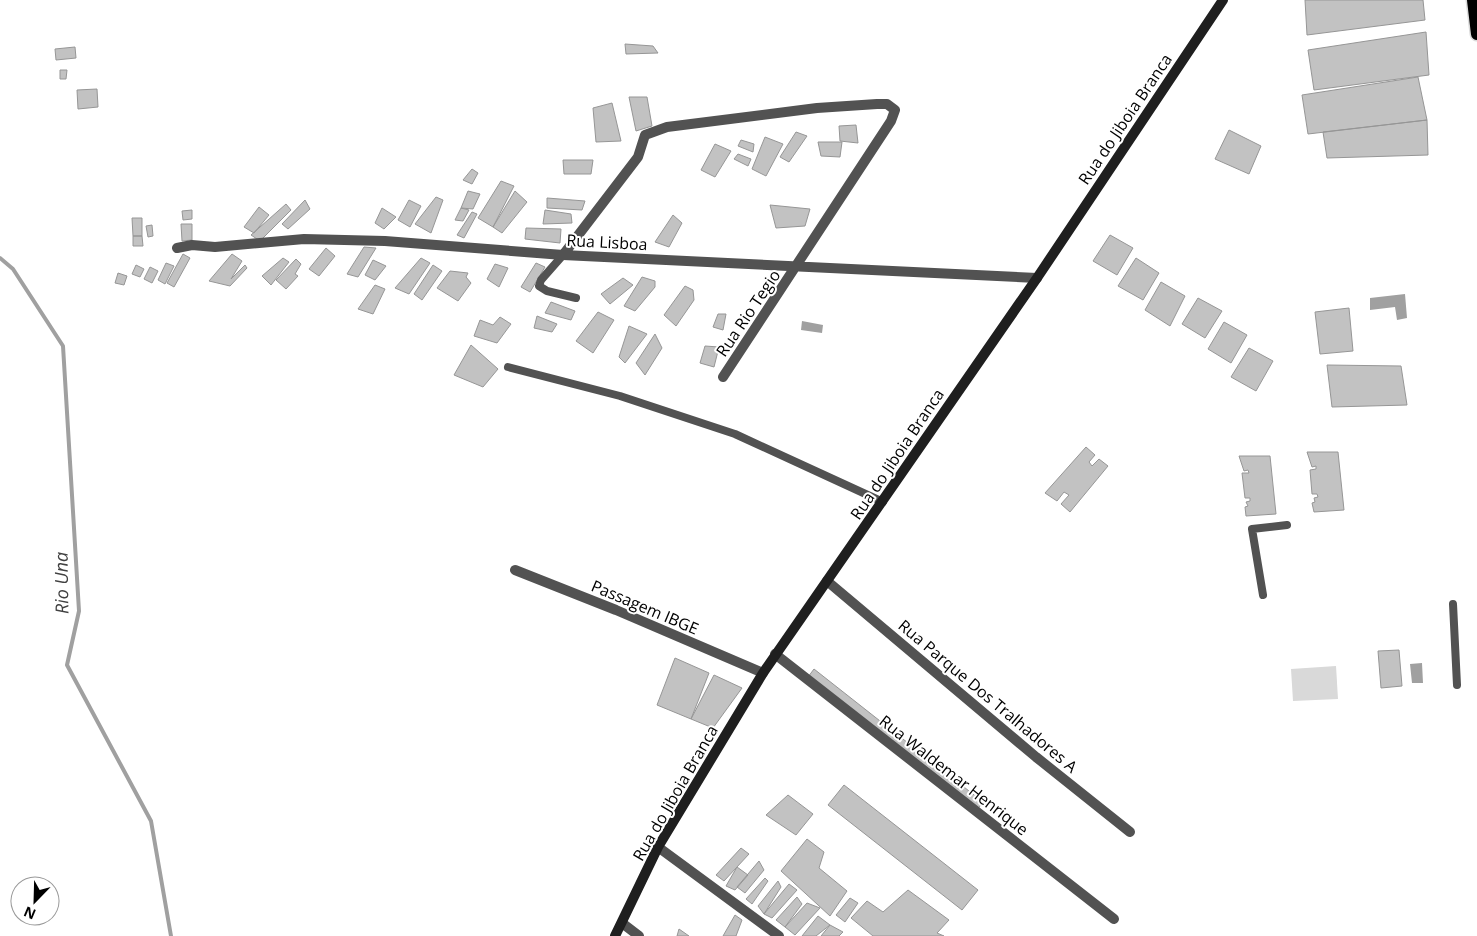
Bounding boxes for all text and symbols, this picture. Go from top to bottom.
street label: Rua do Jiboia Branca [1073,49,1177,189]
street label: Rua Lisboa [566,229,648,255]
street label: Rua Rio Tegio [711,265,785,361]
street label: Rua do Jiboia Branca [845,384,949,524]
water label: Rio Una [48,552,74,614]
street label: Passagem IBGE [588,574,702,640]
street label: Rua Parque Dos Tralhadores A [894,614,1083,778]
street label: Rua Waldemar Henrique [875,710,1033,840]
street label: Rua do Jiboia Branca [627,721,723,865]
north arrow [10,876,60,926]
text: N [21,902,39,924]

